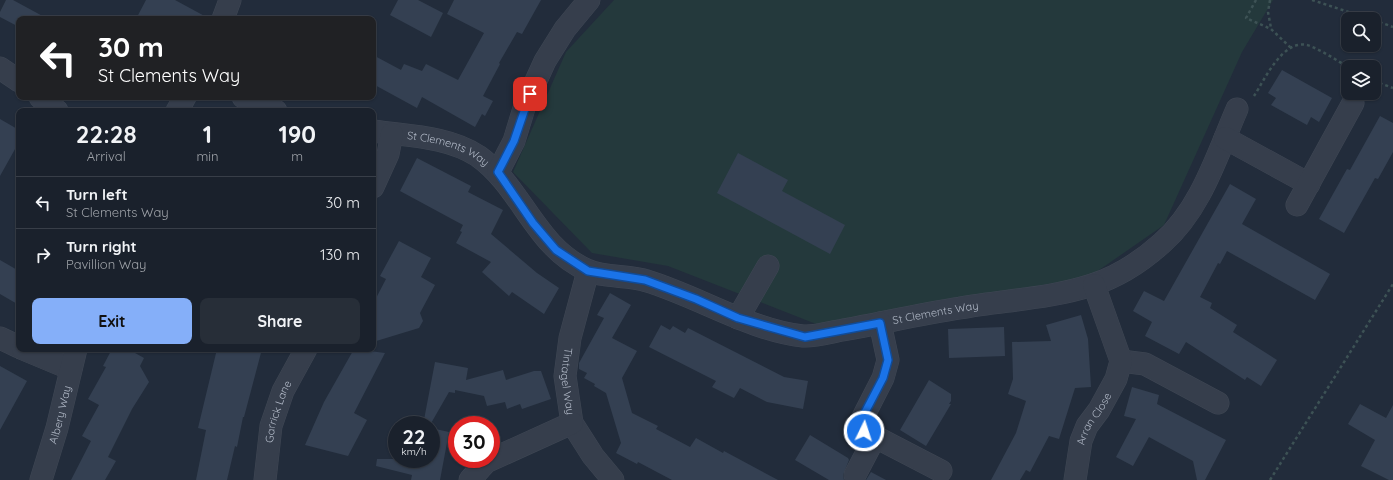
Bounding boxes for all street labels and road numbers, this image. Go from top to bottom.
street label: St Clements Way [406,128,492,169]
street label: St Clements Way [891,298,979,327]
street label: Tintagel Way [558,347,578,416]
street label: Garrick Lane [262,378,295,444]
street label: Albery Way [46,384,74,446]
street label: Arran Close [1073,390,1114,446]

